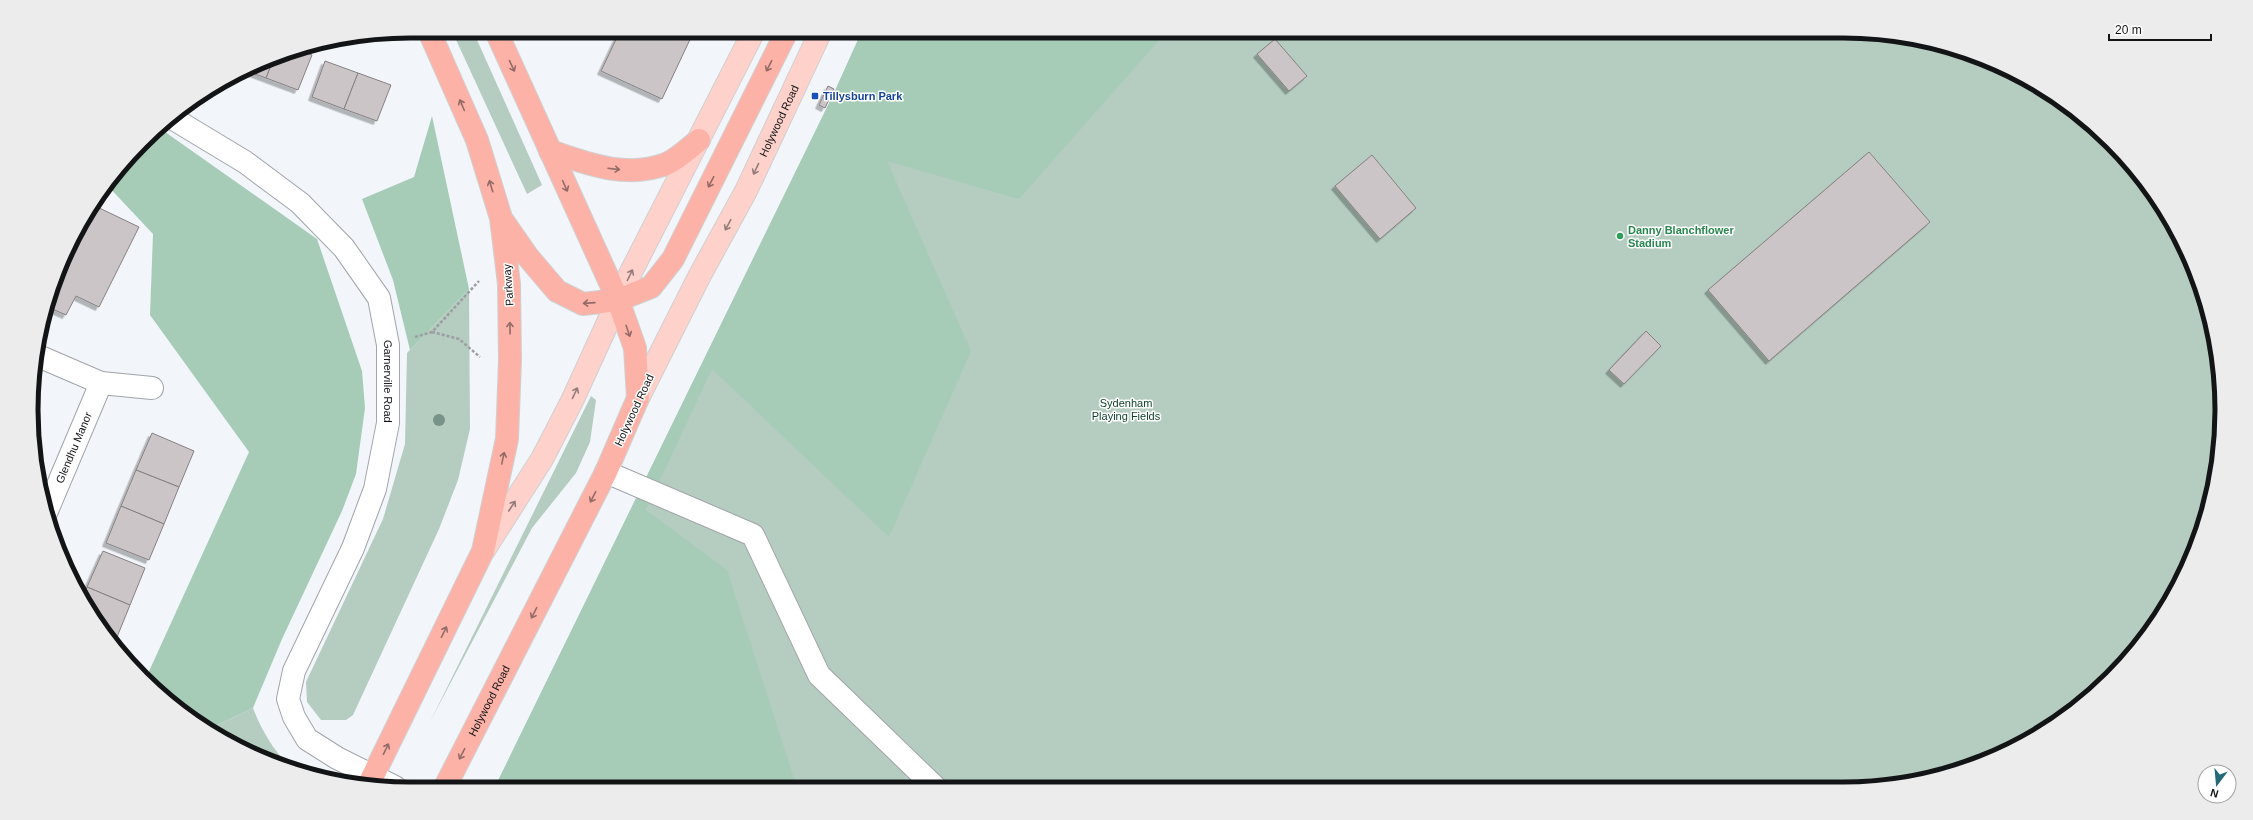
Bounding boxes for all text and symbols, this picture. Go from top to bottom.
scale bar [2109,16,2211,42]
text: 20 m [2115,23,2142,37]
one-way arrow [509,60,516,72]
one-way arrow [765,60,772,72]
street label: Holywood Road [757,83,801,159]
place label: Tillysburn Park [823,90,903,102]
marker: Tillysburn Park [810,91,820,101]
one-way arrow [457,99,465,111]
one-way arrow [752,163,759,175]
one-way arrow [607,165,620,173]
one-way arrow [707,176,714,188]
one-way arrow [487,180,494,193]
one-way arrow [562,180,569,192]
one-way arrow [724,219,731,231]
place label: Danny Blanchflower Stadium [1628,224,1734,249]
marker: Danny Blanchflower Stadium [1615,231,1625,241]
street label: Parkway [501,263,515,306]
one-way arrow [627,269,634,281]
one-way arrow [583,300,596,307]
one-way arrow [506,322,514,335]
one-way arrow [625,324,633,336]
street label: Garnerville Road [381,339,395,423]
street label: Holywood Road [612,372,656,448]
one-way arrow [572,387,580,399]
park label: Sydenham Playing Fields [1092,397,1161,422]
street label: Glendhu Manor [53,410,94,485]
one-way arrow [499,452,507,465]
one-way arrow [589,491,596,503]
one-way arrow [508,501,516,512]
one-way arrow [530,607,537,619]
one-way arrow [440,626,448,638]
street label: Holywood Road [466,663,512,738]
one-way arrow [383,743,391,755]
one-way arrow [458,747,465,759]
north arrow [2197,764,2237,804]
text: N [2209,787,2220,800]

